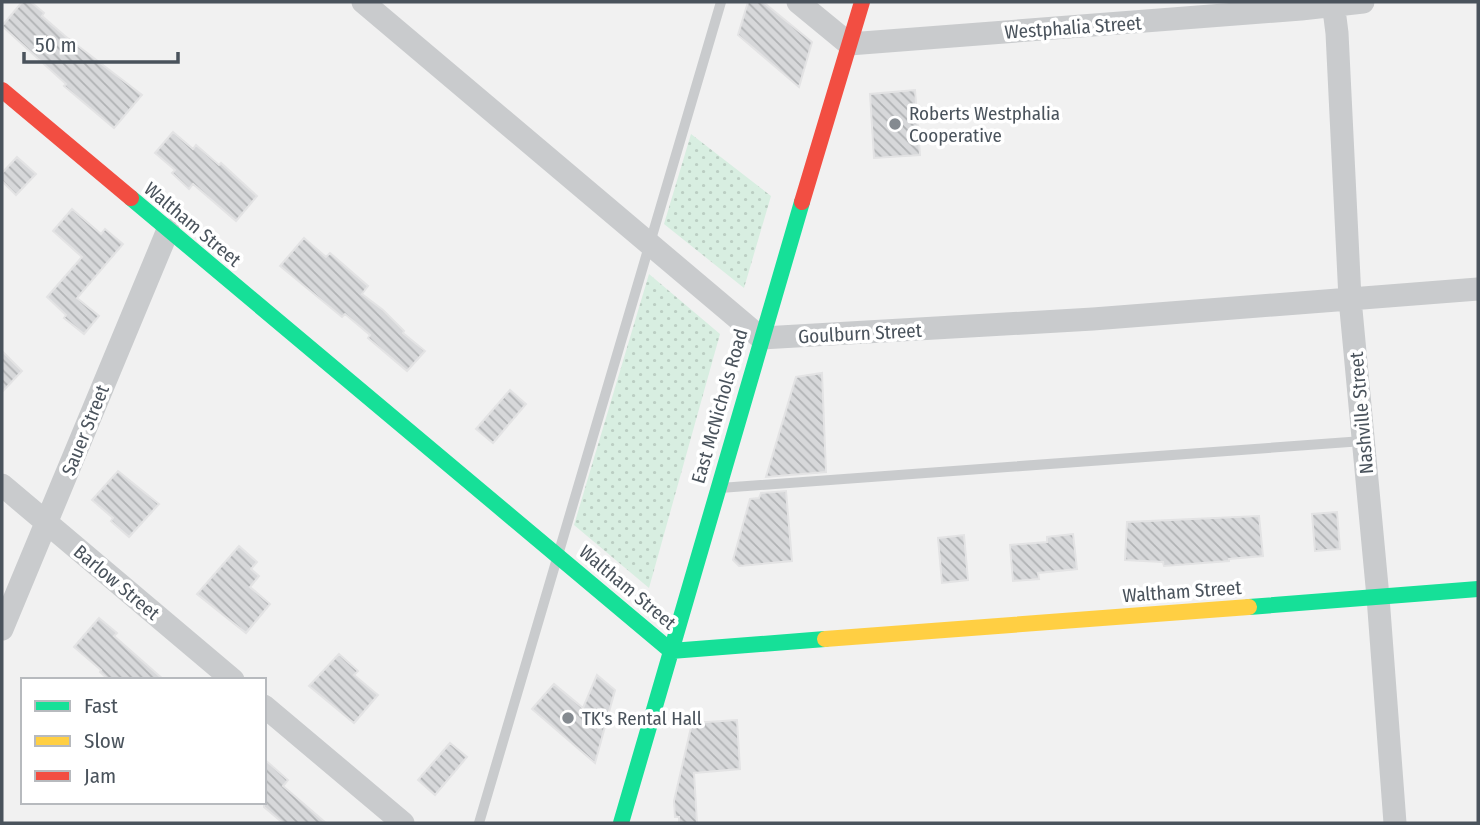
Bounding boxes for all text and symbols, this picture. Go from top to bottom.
street label: Westphalia Street [1004,11,1143,44]
scale bar [24,21,178,65]
text: 50 m [35,32,77,58]
place label: Roberts Westphalia Cooperative [909,102,1060,147]
marker: Roberts Westphalia Cooperative [887,116,903,132]
street label: Waltham Street [140,177,246,272]
street label: Goulburn Street [798,319,923,348]
street label: East McNichols Road [686,326,753,486]
street label: Nashville Street [1345,350,1378,475]
street label: Sauer Street [57,381,114,479]
street label: Barlow Street [69,540,165,625]
street label: Waltham Street [575,540,681,635]
street label: Waltham Street [1122,576,1243,607]
legend [21,678,266,804]
text: Fast [84,693,118,719]
place label: TK's Rental Hall [582,707,702,730]
marker: TK's Rental Hall [560,710,576,726]
text: Slow [84,728,125,754]
text: Jam [84,763,116,789]

